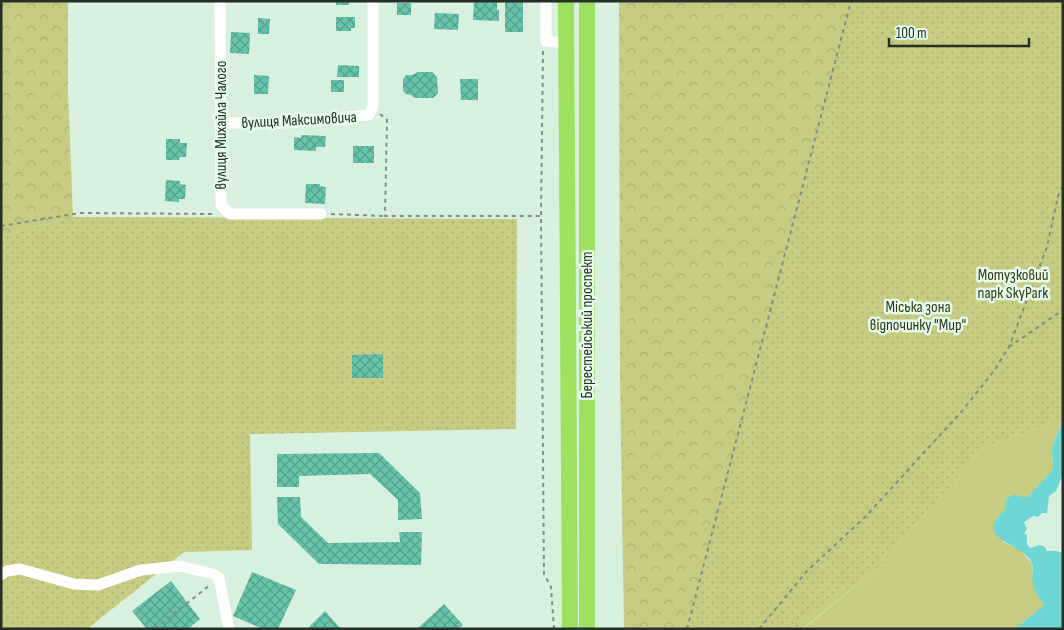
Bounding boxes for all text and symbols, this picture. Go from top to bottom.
scale bar [889,15,1029,47]
text: 100 m [896,24,927,43]
street label: вулиця Михайла Чалого [212,61,231,189]
street label: вулиця Максимовича [241,108,357,133]
street label: Берестейський проспект [578,252,597,398]
park label: Мотузковий парк SkyPark [978,266,1048,303]
park label: Міська зона відпочинку "Мир" [870,298,966,335]

